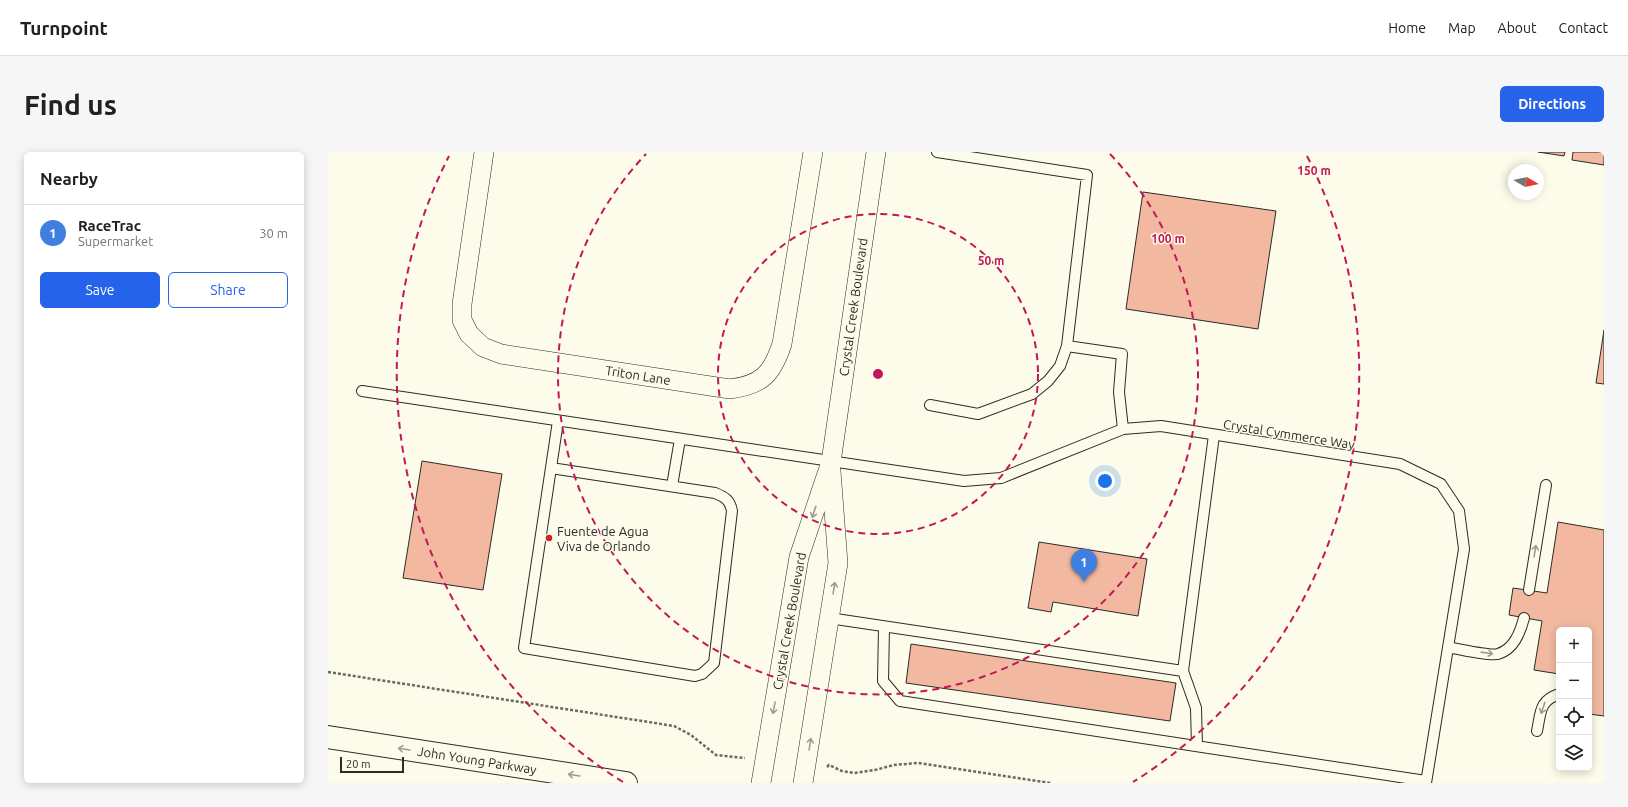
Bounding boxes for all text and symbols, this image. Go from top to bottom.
text: Turnpoint [20,17,108,39]
text: Home [1388,20,1426,36]
text: Map [1448,20,1476,36]
text: About [1498,20,1537,36]
text: Contact [1559,20,1608,36]
button: Directions [1500,86,1604,122]
text: Find us [24,89,117,120]
text: 150 m [1297,164,1331,177]
north arrow [1508,164,1544,200]
text: Nearby [40,169,98,188]
text: RaceTrac [78,217,141,234]
text: 1 [49,226,57,240]
text: 30 m [259,226,288,240]
text: 100 m [1151,232,1185,245]
text: Supermarket [78,234,153,248]
street label: Crystal Creek Boulevard [836,237,870,377]
text: 50 m [978,254,1004,267]
button: Save [40,272,160,308]
button: Share [168,272,288,308]
street label: Triton Lane [604,363,672,387]
centre of rings [871,367,885,381]
street label: Crystal Cymmerce Way [1222,417,1356,451]
your location [1095,471,1115,491]
one-way arrow [810,506,817,519]
place label: Fuente de Agua Viva de Orlando [557,524,650,553]
marker: Fuente de Agua Viva de Orlando [544,533,554,543]
one-way arrow [1531,545,1539,558]
pin: 1 [1071,549,1097,582]
street label: Crystal Creek Boulevard [770,551,808,691]
one-way arrow [830,582,838,595]
map controls [1556,627,1592,771]
button: + [1556,627,1592,663]
one-way arrow [1480,649,1493,657]
button: − [1556,663,1592,699]
button: locate [1556,699,1592,735]
one-way arrow [770,701,778,714]
one-way arrow [1539,702,1546,714]
button: layers [1556,735,1592,771]
one-way arrow [806,738,814,751]
street label: John Young Parkway [416,744,538,776]
one-way arrow [398,745,411,753]
scale bar [340,755,404,774]
text: 20 m [346,758,370,770]
one-way arrow [568,771,581,779]

